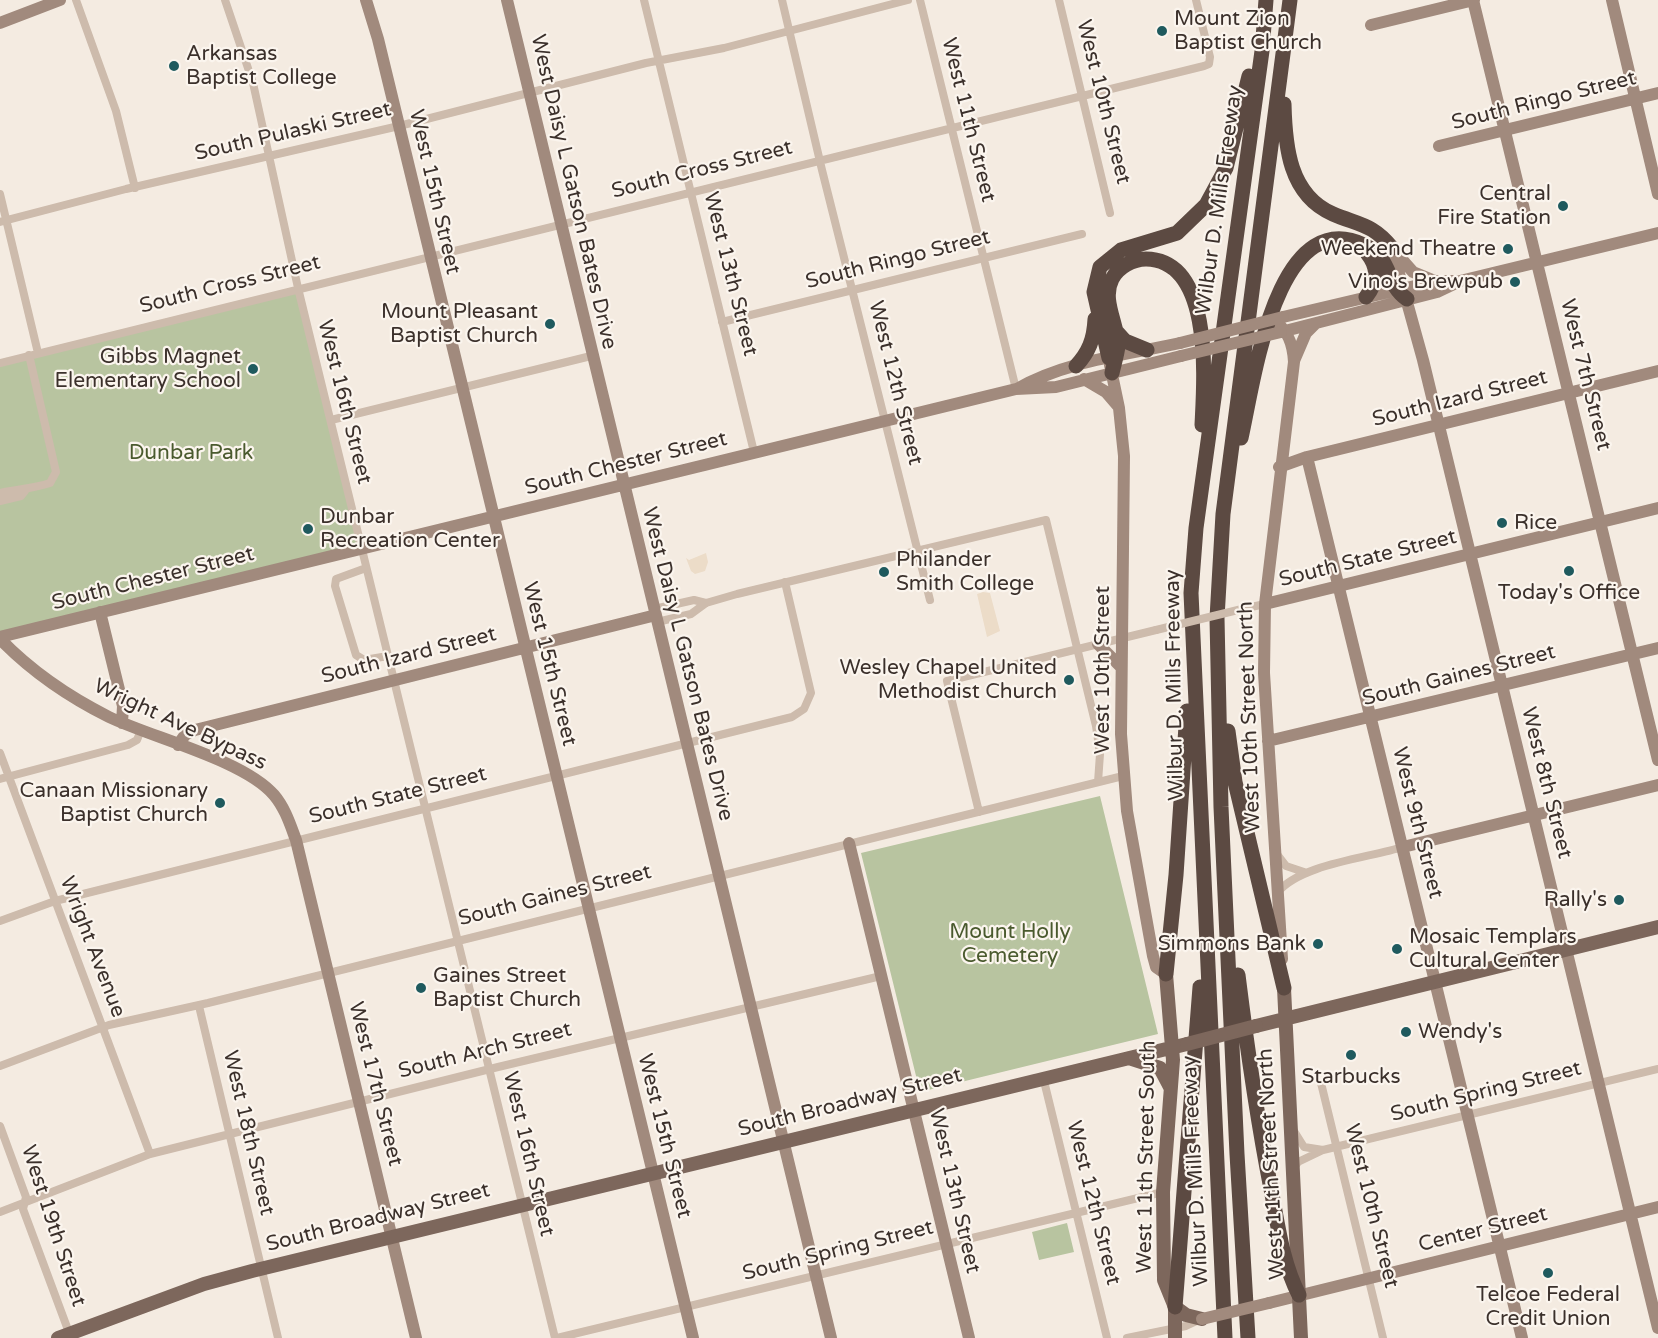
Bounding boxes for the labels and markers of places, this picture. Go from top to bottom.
place label: Mount Zion Baptist Church [1174,6,1322,56]
marker: Mount Zion Baptist Church [1155,24,1169,38]
place label: Arkansas Baptist College [186,41,337,91]
marker: Arkansas Baptist College [167,59,181,73]
place label: Central Fire Station [1437,181,1551,231]
marker: Central Fire Station [1556,199,1570,213]
place label: Weekend Theatre [1321,236,1496,262]
marker: Weekend Theatre [1501,242,1515,256]
place label: Vino's Brewpub [1348,269,1503,295]
marker: Vino's Brewpub [1508,275,1522,289]
place label: Mount Pleasant Baptist Church [381,299,538,349]
marker: Mount Pleasant Baptist Church [543,317,557,331]
place label: Gibbs Magnet Elementary School [54,344,241,394]
marker: Gibbs Magnet Elementary School [246,362,260,376]
place label: Dunbar Recreation Center [320,504,500,554]
place label: Rice [1514,510,1557,536]
marker: Rice [1495,516,1509,530]
marker: Dunbar Recreation Center [301,522,315,536]
place label: Philander Smith College [896,547,1034,597]
marker: Today's Office [1562,564,1576,578]
marker: Philander Smith College [877,565,891,579]
place label: Today's Office [1498,580,1640,606]
place label: Wesley Chapel United Methodist Church [839,655,1057,705]
marker: Wesley Chapel United Methodist Church [1062,673,1076,687]
place label: Canaan Missionary Baptist Church [20,778,208,828]
marker: Canaan Missionary Baptist Church [213,796,227,810]
place label: Rally's [1544,887,1607,913]
marker: Rally's [1612,893,1626,907]
place label: Mosaic Templars Cultural Center [1409,924,1577,974]
place label: Simmons Bank [1158,931,1306,957]
marker: Simmons Bank [1311,937,1325,951]
marker: Mosaic Templars Cultural Center [1390,942,1404,956]
place label: Gaines Street Baptist Church [433,963,581,1013]
marker: Gaines Street Baptist Church [414,981,428,995]
place label: Wendy's [1418,1019,1502,1045]
marker: Wendy's [1399,1025,1413,1039]
marker: Starbucks [1344,1048,1358,1062]
place label: Starbucks [1302,1064,1400,1090]
marker: Telcoe Federal Credit Union [1541,1266,1555,1280]
place label: Telcoe Federal Credit Union [1476,1282,1620,1332]

